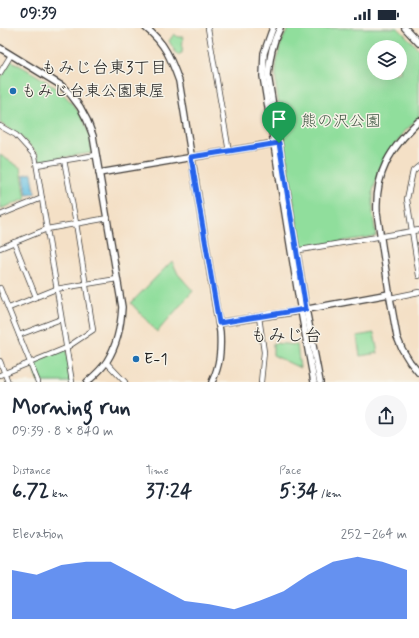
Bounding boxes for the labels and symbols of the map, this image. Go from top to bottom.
district label: もみじ台東3丁目 [41,57,167,79]
place label: もみじ台東公園東屋 [21,81,165,102]
marker: もみじ台東公園東屋 [8,86,18,96]
pin [262,102,296,143]
park label: 熊の沢公園 [301,111,381,132]
district label: もみじ台 [250,324,322,348]
place label: E-1 [144,349,168,370]
marker: E-1 [131,354,141,364]

